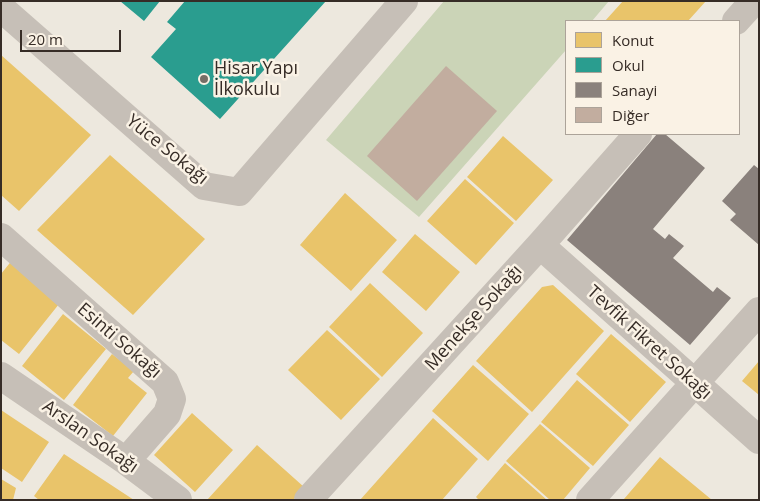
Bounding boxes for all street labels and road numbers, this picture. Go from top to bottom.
street label: Yüce Sokağı [122,110,212,190]
street label: Menekşe Sokağı [421,261,527,375]
street label: Tevfik Fikret Sokağı [582,281,716,405]
street label: Esinti Sokağı [73,299,165,383]
street label: Arslan Sokağı [38,396,142,478]

